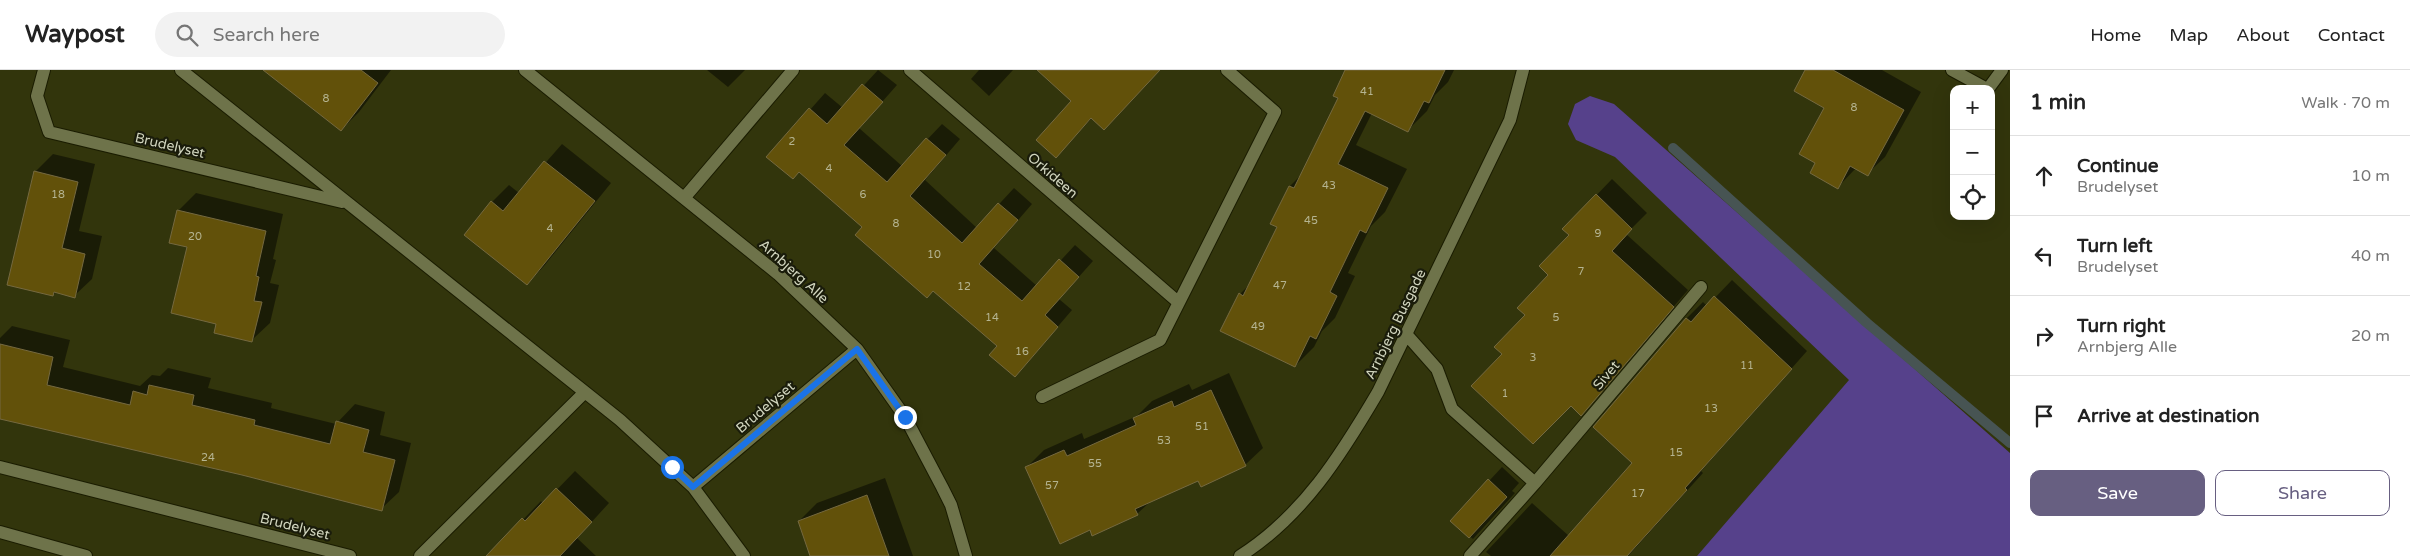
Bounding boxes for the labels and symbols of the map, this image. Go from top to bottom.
house number: 41 [1360,85,1374,98]
house number: 8 [323,92,330,105]
house number: 8 [1851,101,1858,114]
street label: Brudelyset [133,129,207,162]
house number: 2 [789,135,796,148]
street label: Orkideen [1024,149,1081,202]
house number: 4 [826,162,833,175]
house number: 43 [1322,179,1336,192]
house number: 18 [51,188,65,201]
house number: 6 [860,188,867,201]
house number: 45 [1304,214,1318,227]
house number: 8 [893,217,900,230]
house number: 4 [547,222,554,235]
house number: 9 [1595,227,1602,240]
house number: 20 [188,230,202,243]
street label: Arnbjerg Alle [755,236,832,307]
house number: 10 [927,248,941,261]
house number: 7 [1578,265,1585,278]
street label: Arnbjerg Busgade [1361,266,1430,382]
house number: 47 [1273,279,1287,292]
house number: 12 [957,280,971,293]
house number: 14 [985,311,999,324]
house number: 5 [1553,311,1560,324]
house number: 49 [1251,320,1265,333]
house number: 16 [1015,345,1029,358]
house number: 3 [1530,351,1537,364]
street label: Sivet [1589,357,1624,393]
house number: 11 [1740,359,1754,372]
street label: Brudelyset [733,378,799,437]
house number: 1 [1502,387,1508,400]
house number: 13 [1704,402,1718,415]
route end [894,406,917,429]
house number: 51 [1195,420,1209,433]
house number: 53 [1157,434,1171,447]
house number: 15 [1669,446,1683,459]
house number: 24 [201,451,215,464]
route start [661,456,684,479]
house number: 55 [1088,457,1102,470]
house number: 57 [1045,479,1059,492]
house number: 17 [1631,487,1645,500]
street label: Brudelyset [258,510,332,544]

